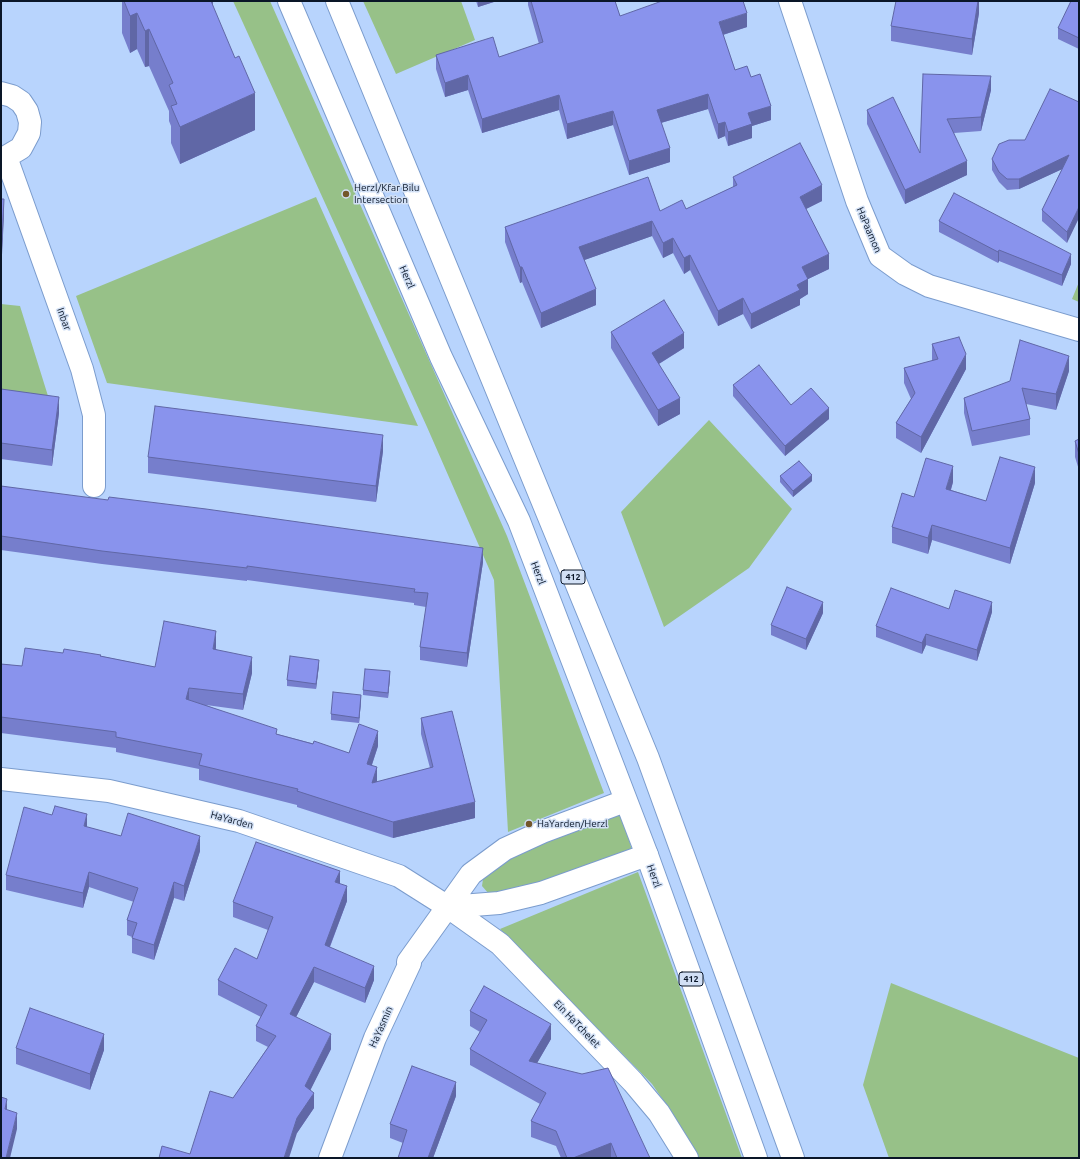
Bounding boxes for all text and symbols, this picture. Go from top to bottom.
place label: Herzl/Kfar Bilu Intersection [354,182,419,206]
marker: Herzl/Kfar Bilu Intersection [341,189,351,199]
street label: HaPaamon [854,205,884,255]
street label: Herzl [397,264,417,290]
street label: Inbar [54,306,74,332]
street label: Herzl [528,560,548,586]
road number: 412 [561,570,585,584]
street label: HaYarden [209,809,255,831]
place label: HaYarden/Herzl [537,818,608,830]
marker: HaYarden/Herzl [524,819,534,829]
street label: Herzl [644,863,664,889]
road number: 412 [679,972,703,986]
street label: Ein HaTchelet [551,998,603,1050]
street label: HaYasmin [367,1005,395,1049]

